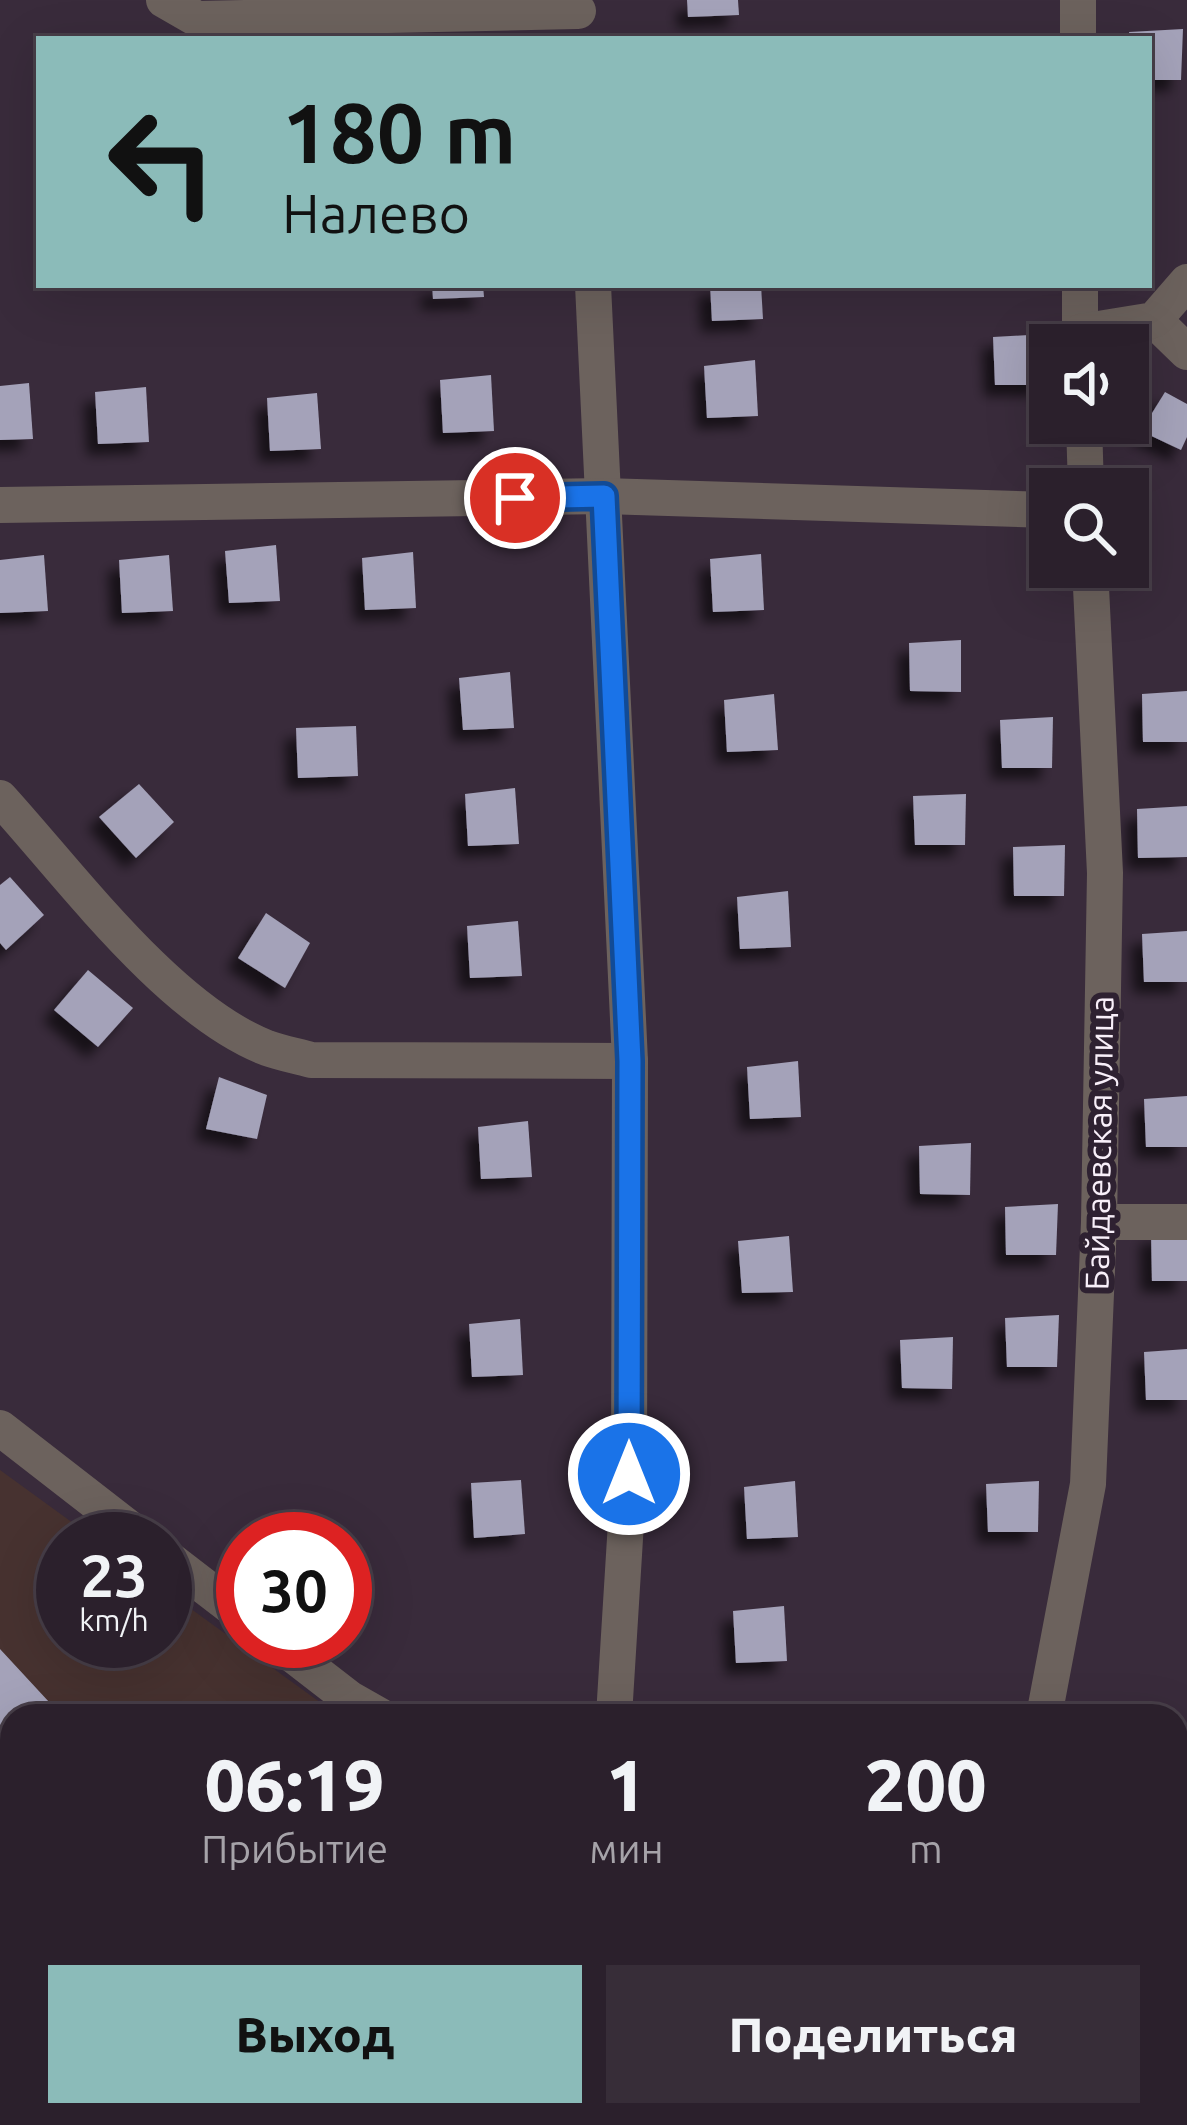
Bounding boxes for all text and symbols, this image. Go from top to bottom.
icon: left [84,84,240,240]
text: 180 m [282,85,516,179]
text: Налево [282,183,470,243]
map controls [1029,324,1149,588]
button: sound [1029,324,1149,444]
pin [464,447,566,549]
icon: arrive [482,465,548,531]
button: search [1029,468,1149,588]
street label: Байдаевская улица [1077,995,1120,1291]
position arrow [566,1411,692,1537]
speed limit sign: 30 [216,1512,372,1668]
text: 23 [80,1541,148,1608]
text: km/h [79,1603,149,1637]
text: 06:19 [205,1744,385,1825]
text: 1 [606,1744,647,1825]
text: 200 [865,1744,987,1825]
text: Прибытие [201,1827,388,1870]
text: мин [589,1827,663,1870]
text: m [909,1827,943,1870]
button: Выход [48,1965,582,2103]
button: Поделиться [606,1965,1140,2103]

